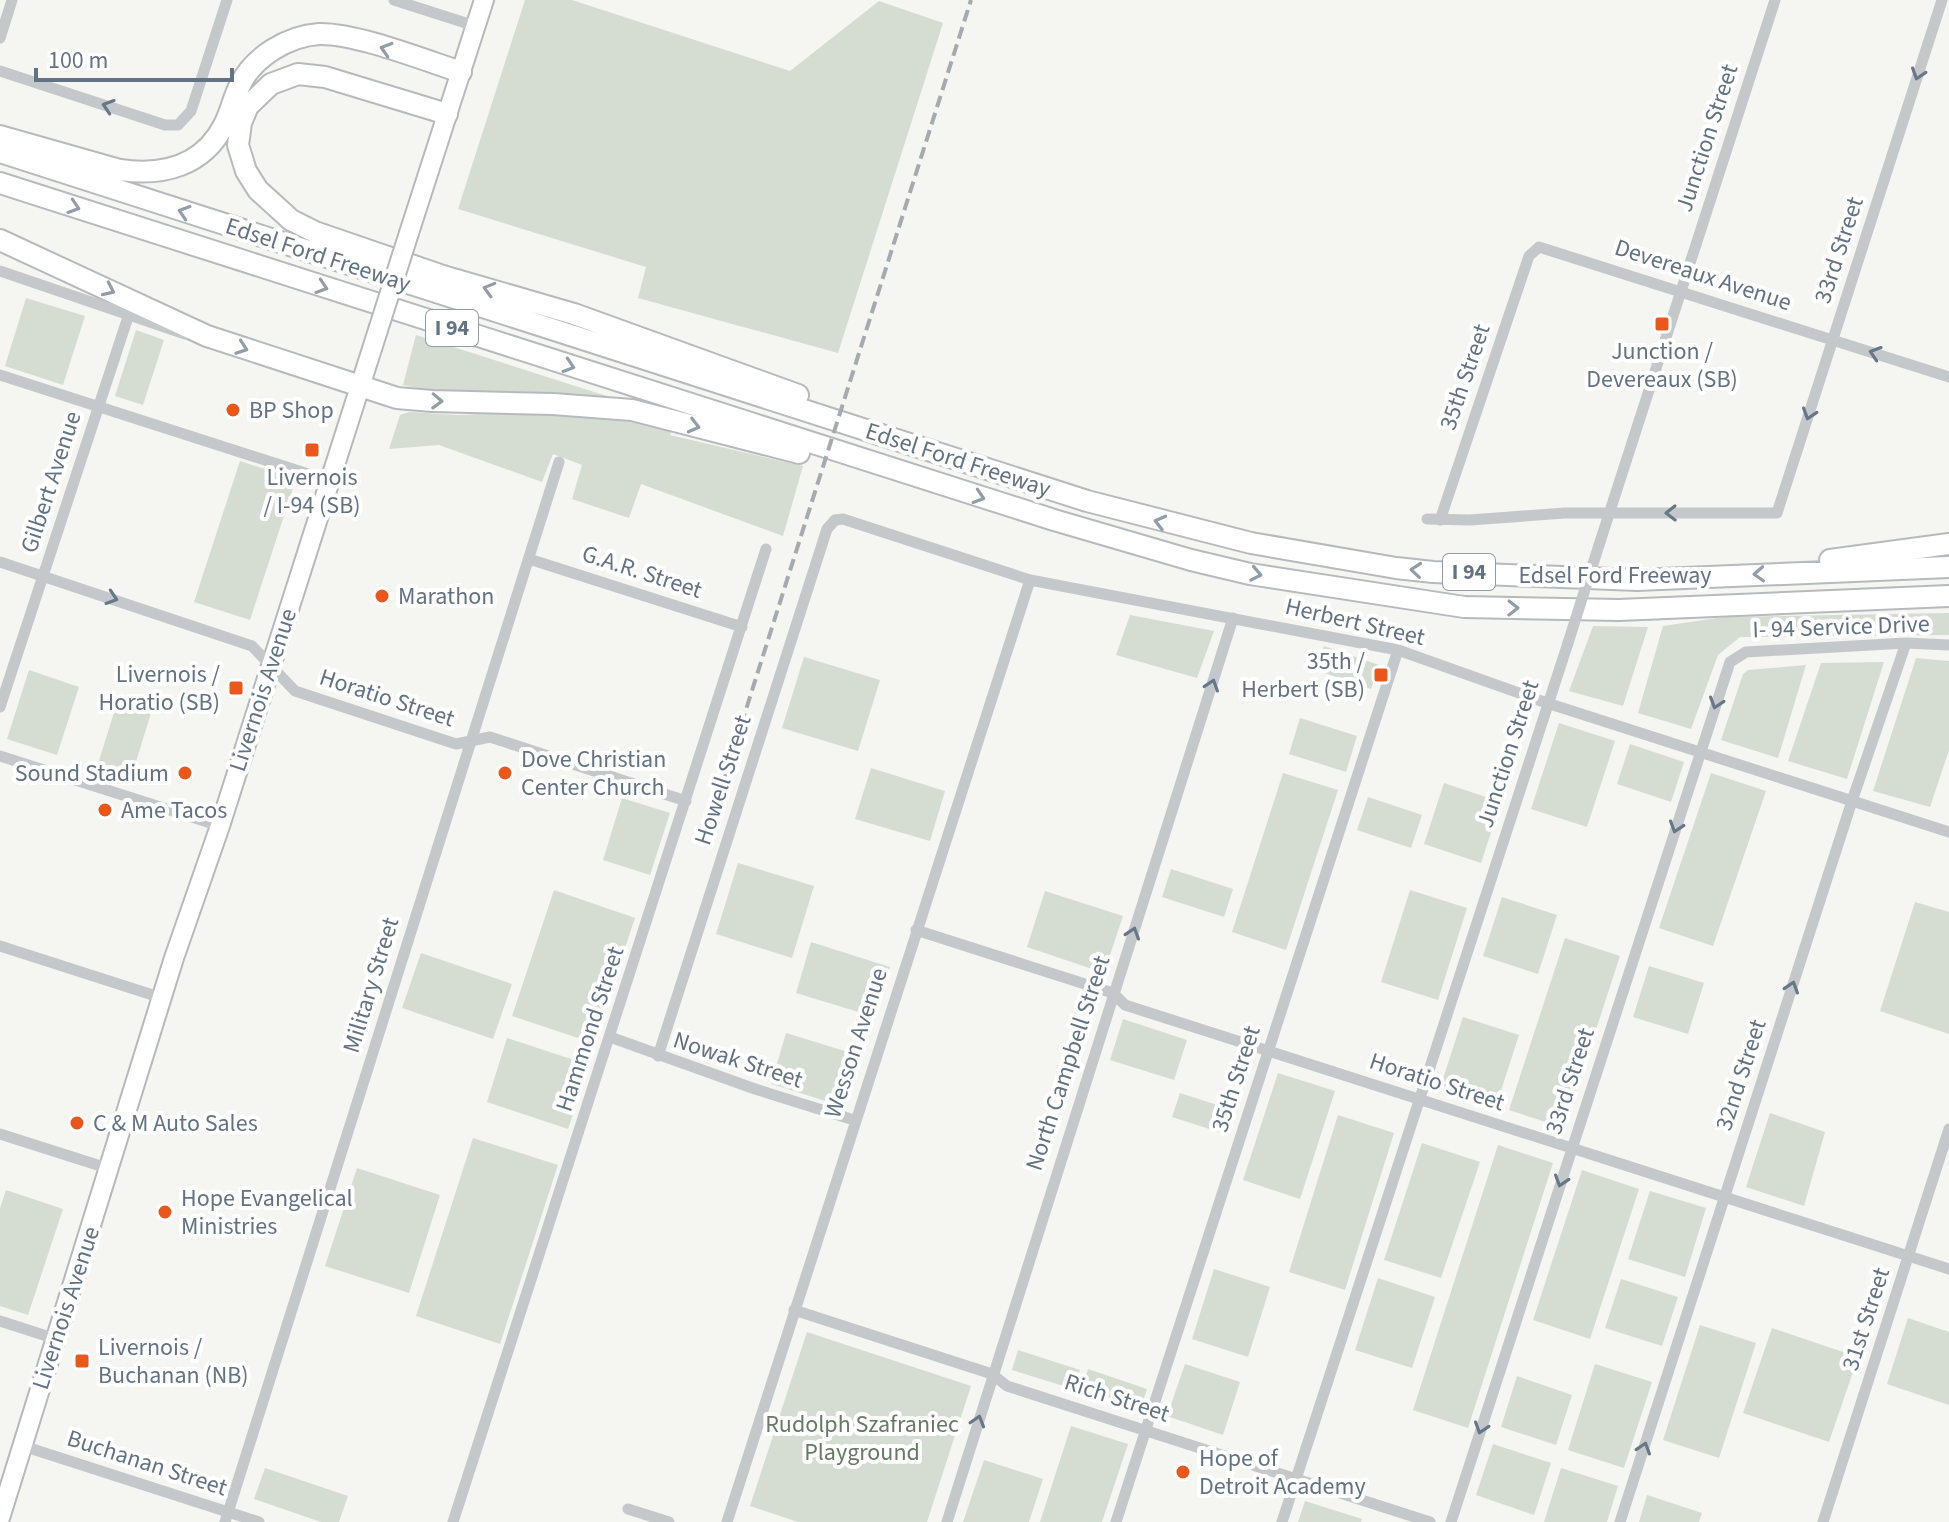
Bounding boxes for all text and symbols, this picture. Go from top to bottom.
scale bar [36,32,232,82]
one-way arrow [380,42,394,58]
text: 100 m [48,43,108,78]
street label: Junction Street [1667,60,1747,216]
one-way arrow [1911,67,1927,81]
one-way arrow [102,100,116,116]
street label: 33rd Street [1805,192,1873,308]
one-way arrow [67,198,81,214]
one-way arrow [178,205,192,221]
street label: Edsel Ford Freeway [221,209,415,301]
street label: Devereaux Avenue [1610,230,1796,320]
one-way arrow [314,277,328,293]
one-way arrow [101,280,116,296]
one-way arrow [482,282,496,298]
road number: I 94 [426,310,478,346]
marker: Junction / Devereaux (SB) [1653,315,1671,333]
street label: 35th Street [1431,319,1499,435]
place label: Junction / Devereaux (SB) [1586,334,1738,397]
one-way arrow [234,339,248,355]
one-way arrow [1868,347,1882,363]
one-way arrow [562,357,576,373]
one-way arrow [431,392,444,409]
place label: BP Shop [249,393,334,428]
marker: BP Shop [224,401,242,419]
street label: Gilbert Avenue [12,407,90,557]
one-way arrow [1802,407,1818,420]
street label: Edsel Ford Freeway [861,414,1055,506]
one-way arrow [687,417,701,434]
marker: Livernois / I-94 (SB) [303,441,321,459]
place label: Livernois / I-94 (SB) [263,460,361,523]
one-way arrow [971,487,985,503]
one-way arrow [1664,504,1677,521]
one-way arrow [1154,514,1168,531]
street label: G.A.R. Street [577,536,707,608]
road number: I 94 [1443,554,1495,590]
street label: Edsel Ford Freeway [1518,558,1712,593]
one-way arrow [1409,562,1422,579]
one-way arrow [1249,565,1263,582]
one-way arrow [1752,565,1765,582]
place label: Marathon [398,579,494,614]
marker: Marathon [373,587,391,605]
one-way arrow [104,589,118,605]
street label: Herbert Street [1282,589,1428,655]
one-way arrow [1507,599,1520,617]
street label: Livernois Avenue [220,604,306,776]
street label: I- 94 Service Drive [1752,606,1930,648]
place label: 35th / Herbert (SB) [1241,644,1366,707]
place label: Livernois / Horatio (SB) [99,657,221,720]
street label: Horatio Street [315,660,459,736]
marker: 35th / Herbert (SB) [1372,666,1390,684]
street label: Junction Street [1468,676,1548,832]
marker: Livernois / Horatio (SB) [227,679,245,697]
one-way arrow [1202,679,1218,693]
one-way arrow [1709,696,1725,709]
street label: Howell Street [686,710,760,850]
place label: Dove Christian Center Church [521,742,666,805]
place label: Sound Stadium [15,756,169,791]
marker: Sound Stadium [176,764,194,782]
marker: Dove Christian Center Church [496,764,514,782]
place label: Ame Tacos [121,793,227,828]
marker: Ame Tacos [96,801,114,819]
one-way arrow [1669,819,1685,833]
street label: Military Street [334,913,408,1057]
one-way arrow [1123,926,1139,940]
street label: Hammond Street [547,942,633,1116]
street label: North Campbell Street [1017,951,1119,1175]
street label: Wesson Avenue [815,964,897,1122]
one-way arrow [1783,981,1799,995]
street label: 32nd Street [1707,1015,1775,1135]
street label: 35th Street [1202,1021,1270,1137]
street label: Nowak Street [669,1023,807,1097]
street label: 33rd Street [1536,1023,1604,1139]
street label: Horatio Street [1365,1044,1509,1120]
place label: C & M Auto Sales [93,1106,258,1141]
marker: C & M Auto Sales [68,1114,86,1132]
one-way arrow [1555,1173,1571,1187]
place label: Hope Evangelical Ministries [181,1181,353,1244]
marker: Hope Evangelical Ministries [156,1203,174,1221]
street label: Livernois Avenue [23,1222,109,1394]
street label: 31st Street [1833,1263,1899,1375]
place label: Livernois / Buchanan (NB) [98,1330,249,1393]
marker: Livernois / Buchanan (NB) [73,1352,91,1370]
street label: Rich Street [1060,1365,1174,1431]
park label: Rudolph Szafraniec Playground [765,1407,959,1470]
one-way arrow [969,1414,985,1428]
one-way arrow [1475,1420,1491,1434]
street label: Buchanan Street [62,1421,232,1505]
place label: Hope of Detroit Academy [1199,1441,1366,1504]
one-way arrow [1634,1441,1650,1455]
marker: Hope of Detroit Academy [1174,1463,1192,1481]

